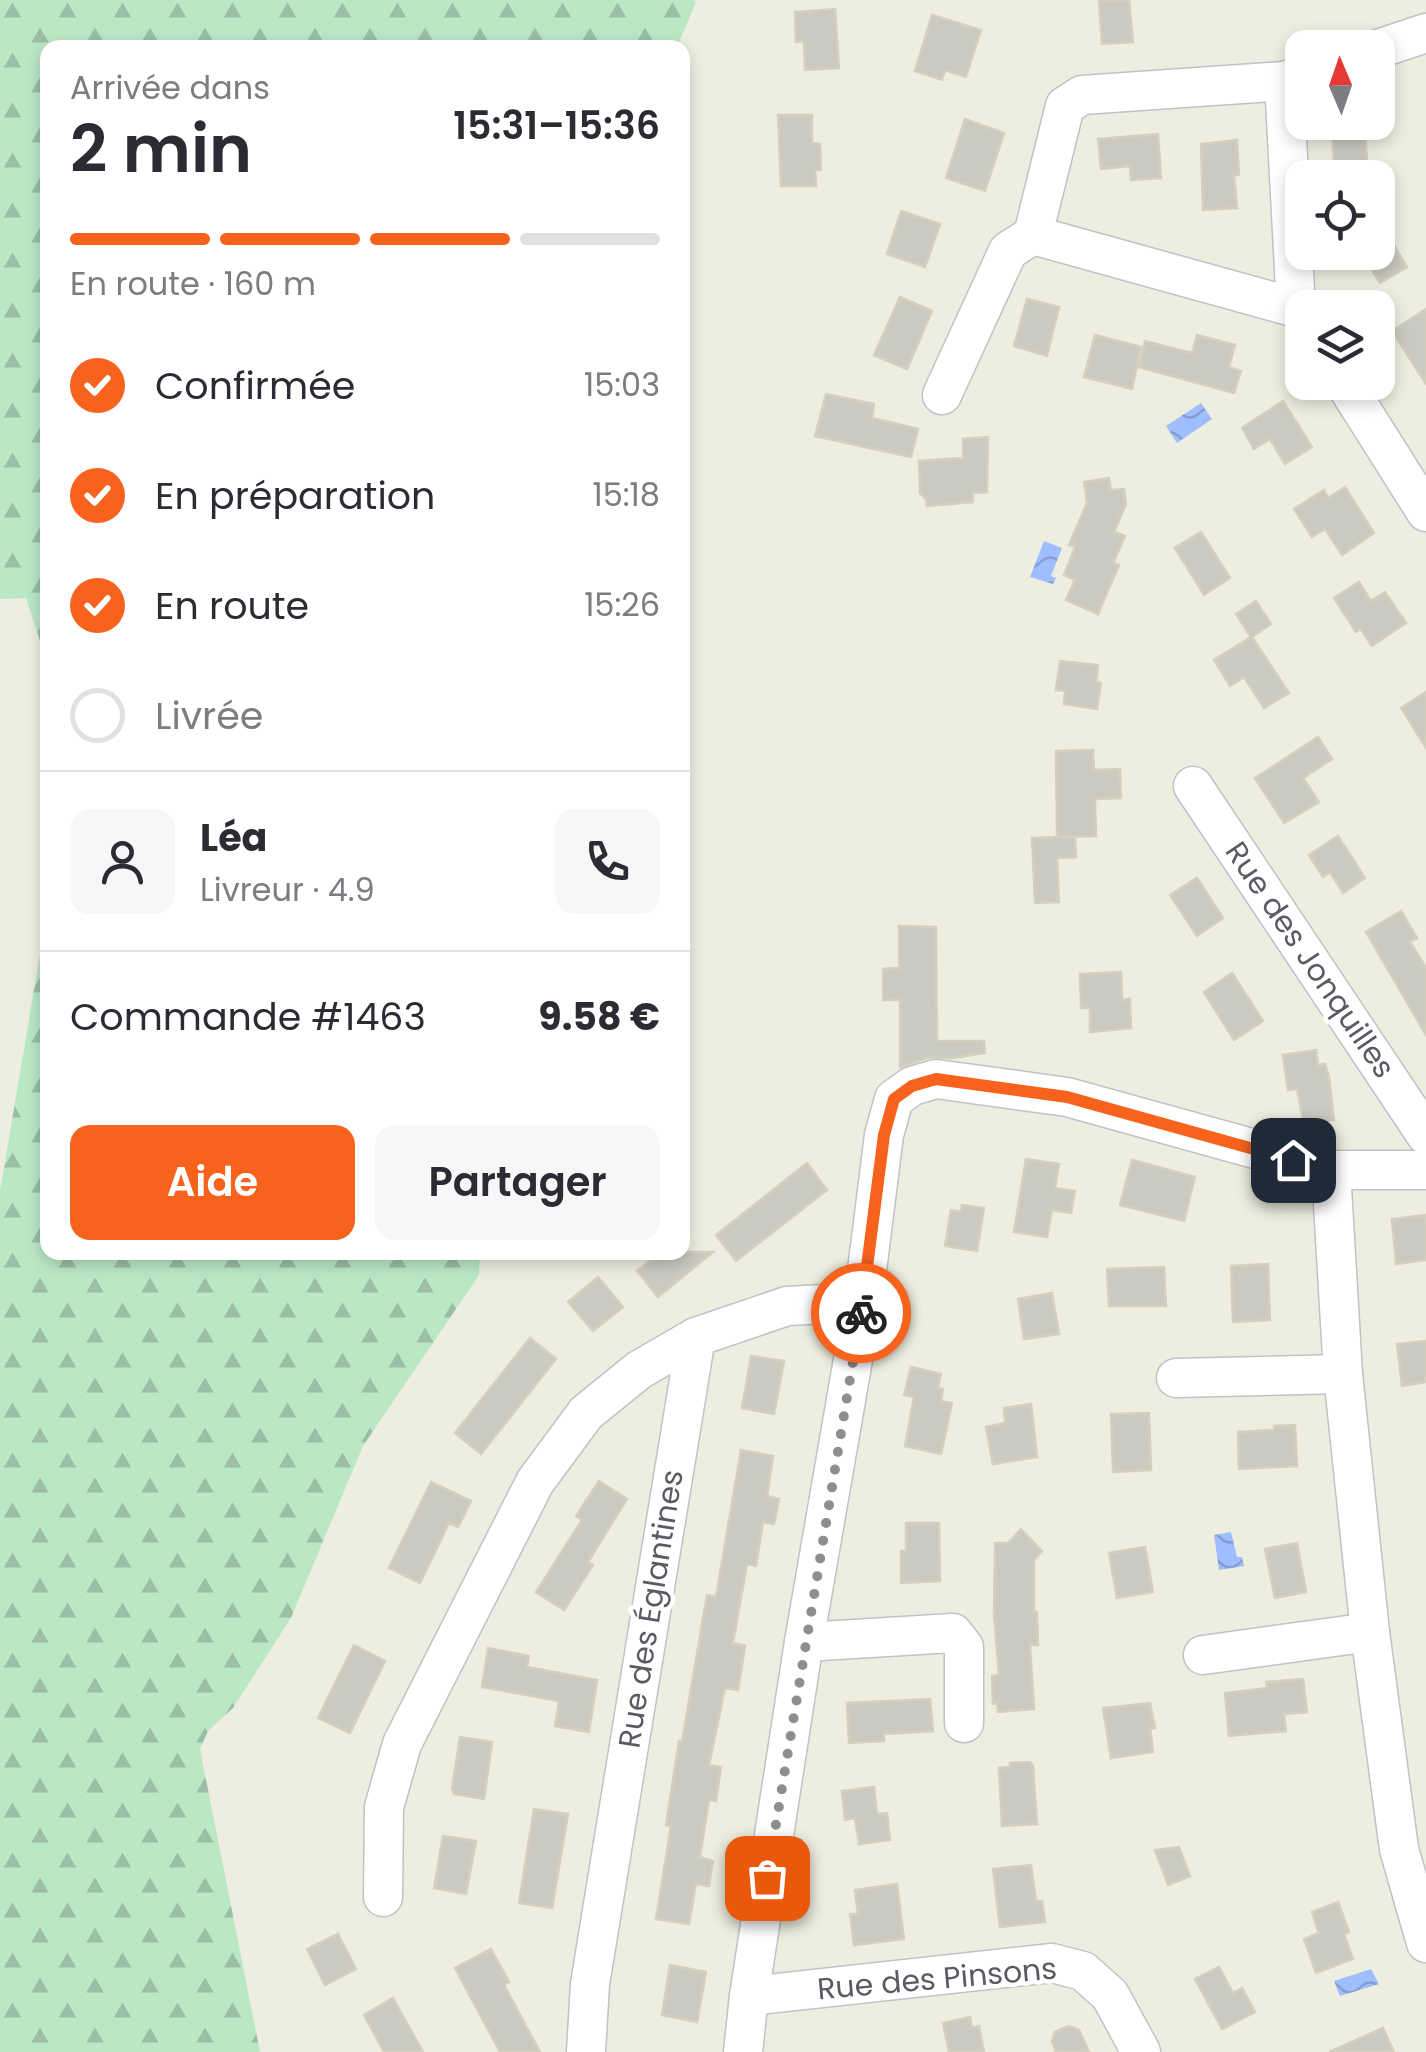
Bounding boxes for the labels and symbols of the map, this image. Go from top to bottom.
north arrow [1285,30,1395,140]
street label: Rue des Jonquilles [1215,833,1406,1086]
pin [1251,1118,1336,1203]
courier [811,1263,911,1363]
street label: Rue des Églantines [607,1467,694,1751]
pin [725,1836,810,1921]
street label: Rue des Pinsons [815,1947,1059,2010]

